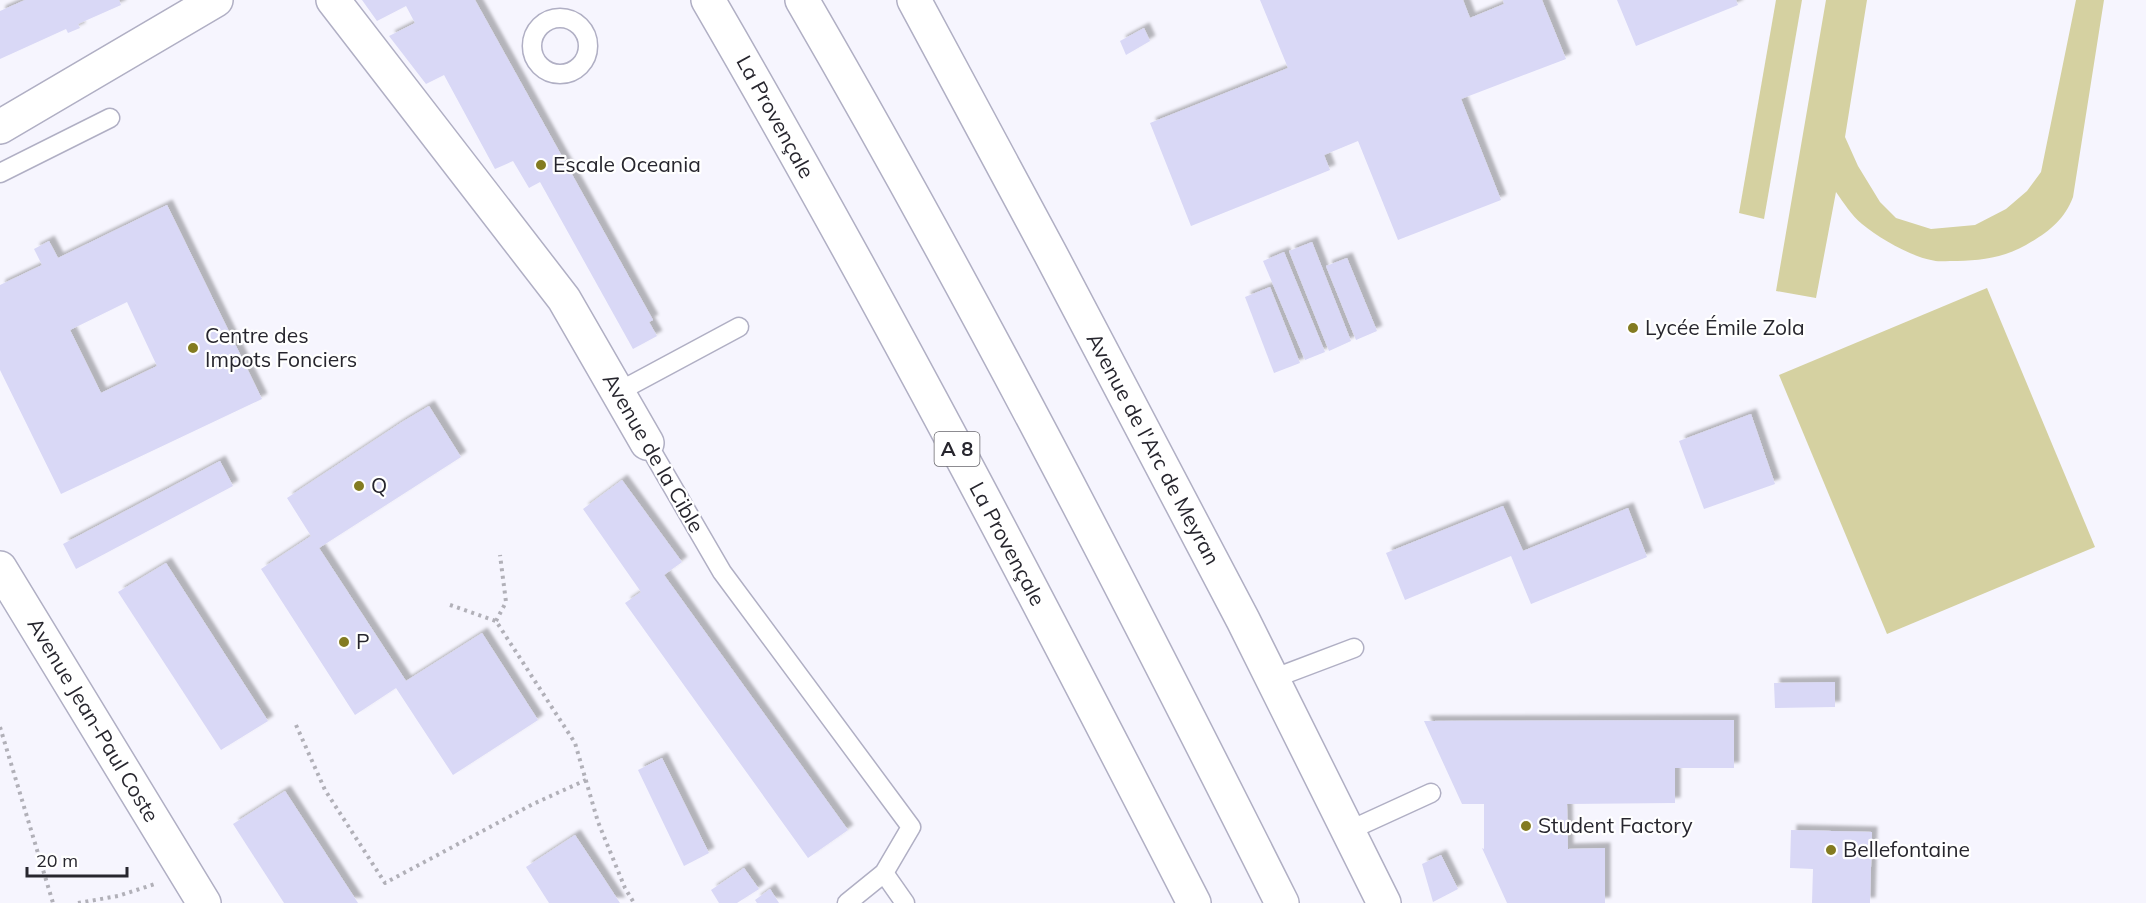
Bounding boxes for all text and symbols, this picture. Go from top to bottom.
street label: La Provençale [731,51,820,182]
place label: Escale Oceania [553,151,701,177]
marker: Escale Oceania [534,158,548,172]
place label: Lycée Émile Zola [1645,314,1805,340]
marker: Lycée Émile Zola [1626,321,1640,335]
place label: Centre des Impots Fonciers [205,322,357,372]
street label: Avenue de l'Arc de Meyran [1082,328,1226,569]
marker: Centre des Impots Fonciers [186,341,200,355]
street label: Avenue de la Cible [598,368,710,537]
road number: A 8 [934,432,980,466]
place label: Q [371,472,387,498]
street label: La Provençale [964,477,1051,610]
marker: Q [352,479,366,493]
street label: Avenue Jean-Paul Coste [22,613,165,826]
place label: P [356,628,370,654]
marker: P [337,635,351,649]
place label: Student Factory [1538,812,1693,838]
marker: Student Factory [1519,819,1533,833]
place label: Bellefontaine [1843,836,1970,862]
scale bar [27,840,128,878]
marker: Bellefontaine [1824,843,1838,857]
text: 20 m [36,849,78,872]

